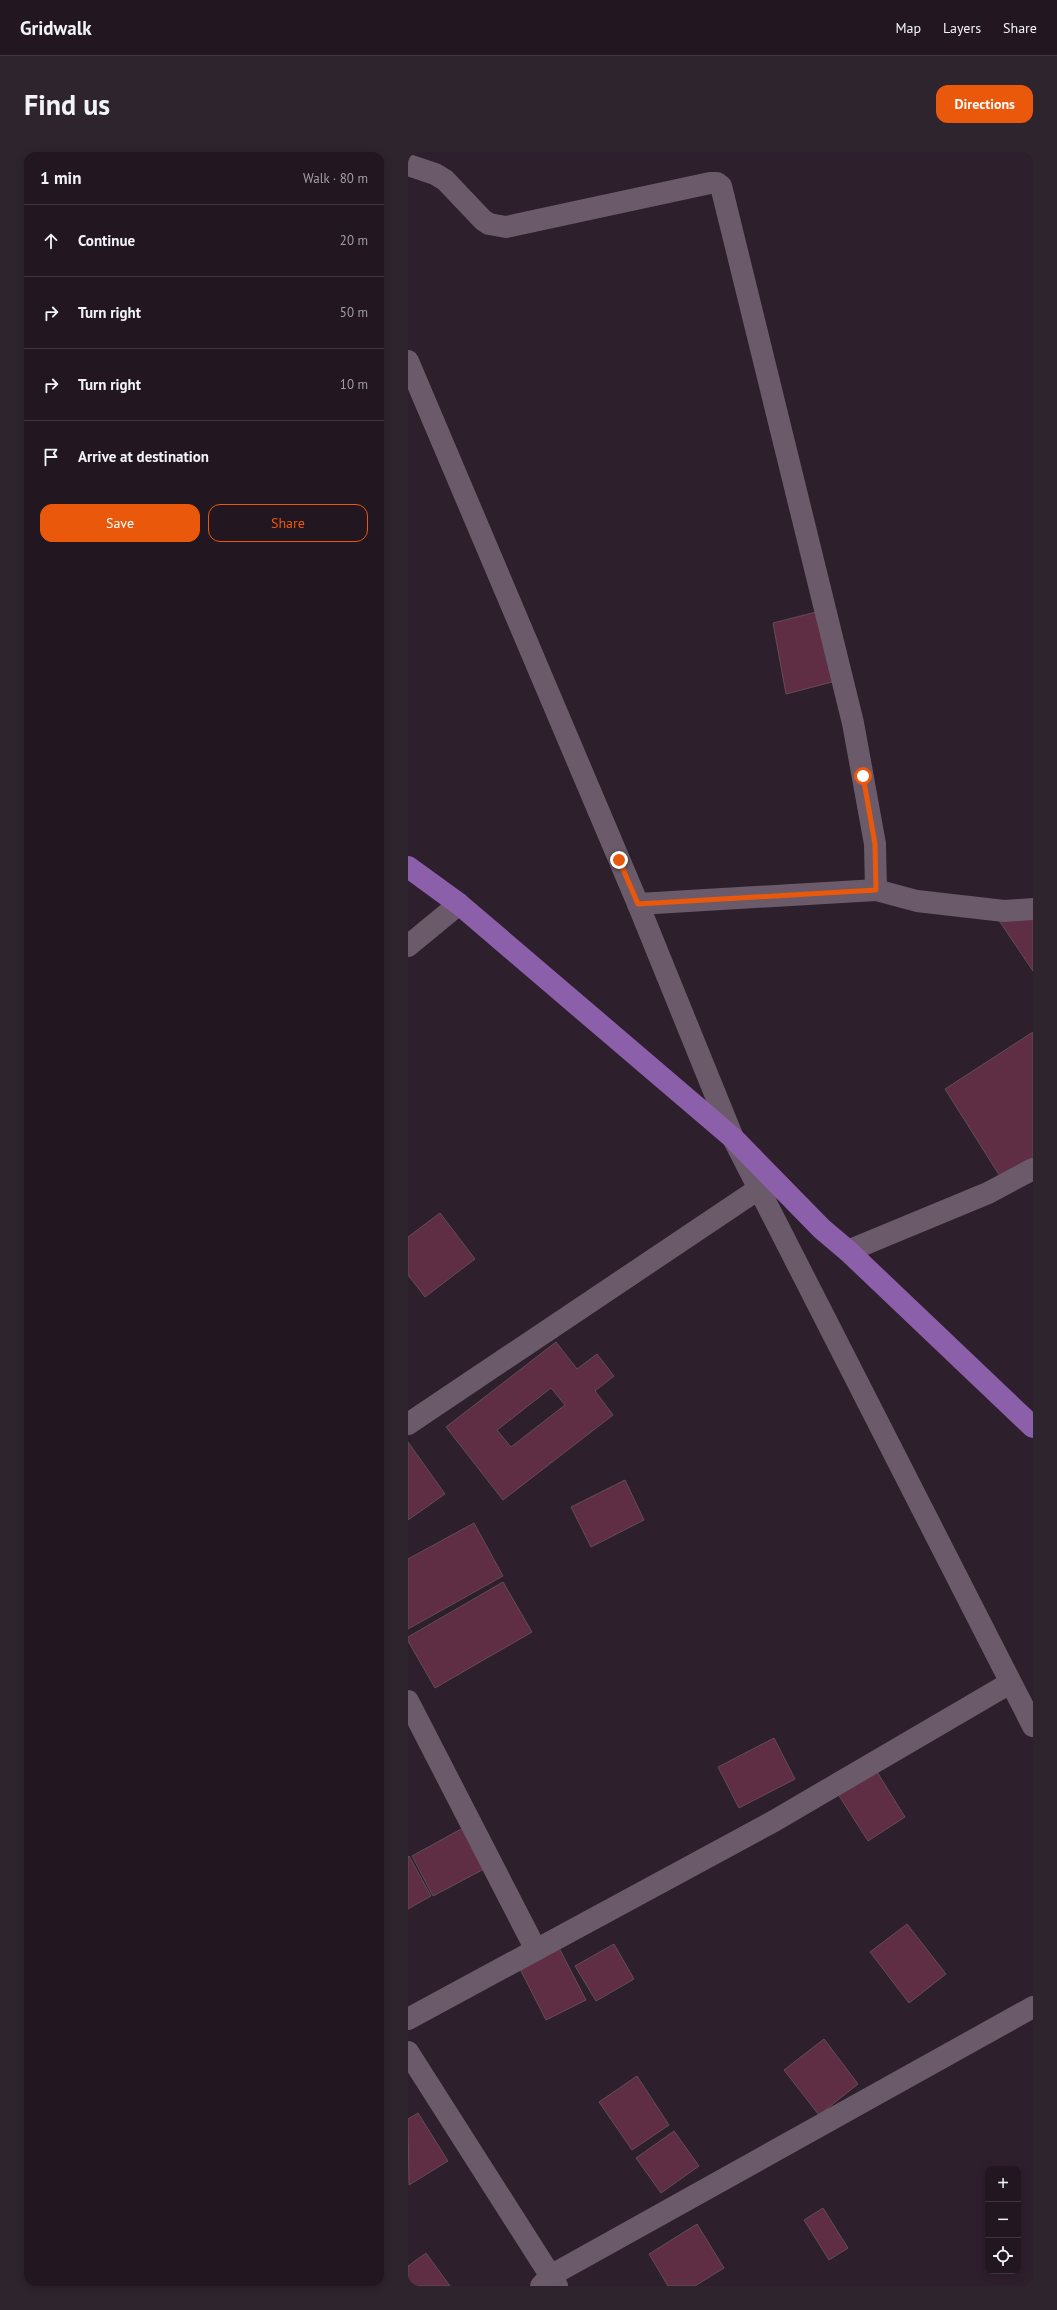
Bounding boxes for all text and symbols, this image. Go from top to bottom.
text: Gridwalk [20,16,92,40]
text: Map [895,19,921,37]
text: Layers [943,19,981,37]
text: Share [1003,19,1037,37]
button: Directions [936,85,1033,123]
text: Find us [24,86,110,123]
text: 1 min [40,167,81,189]
text: Walk · 80 m [303,170,368,187]
icon: ahead [40,230,62,252]
text: Continue [78,231,135,250]
text: 20 m [340,232,368,249]
icon: right [40,302,62,324]
text: Turn right [78,303,141,322]
text: 50 m [340,304,368,321]
icon: right [40,374,62,396]
text: Turn right [78,375,141,394]
text: 10 m [340,376,368,393]
icon: arrive [40,446,62,468]
text: Arrive at destination [78,447,209,466]
button: Save [40,504,200,542]
button: Share [208,504,368,542]
route start [854,767,872,785]
route end [610,851,628,869]
map controls [985,2166,1021,2274]
button: + [985,2166,1021,2202]
button: − [985,2202,1021,2238]
button: locate [985,2238,1021,2274]

